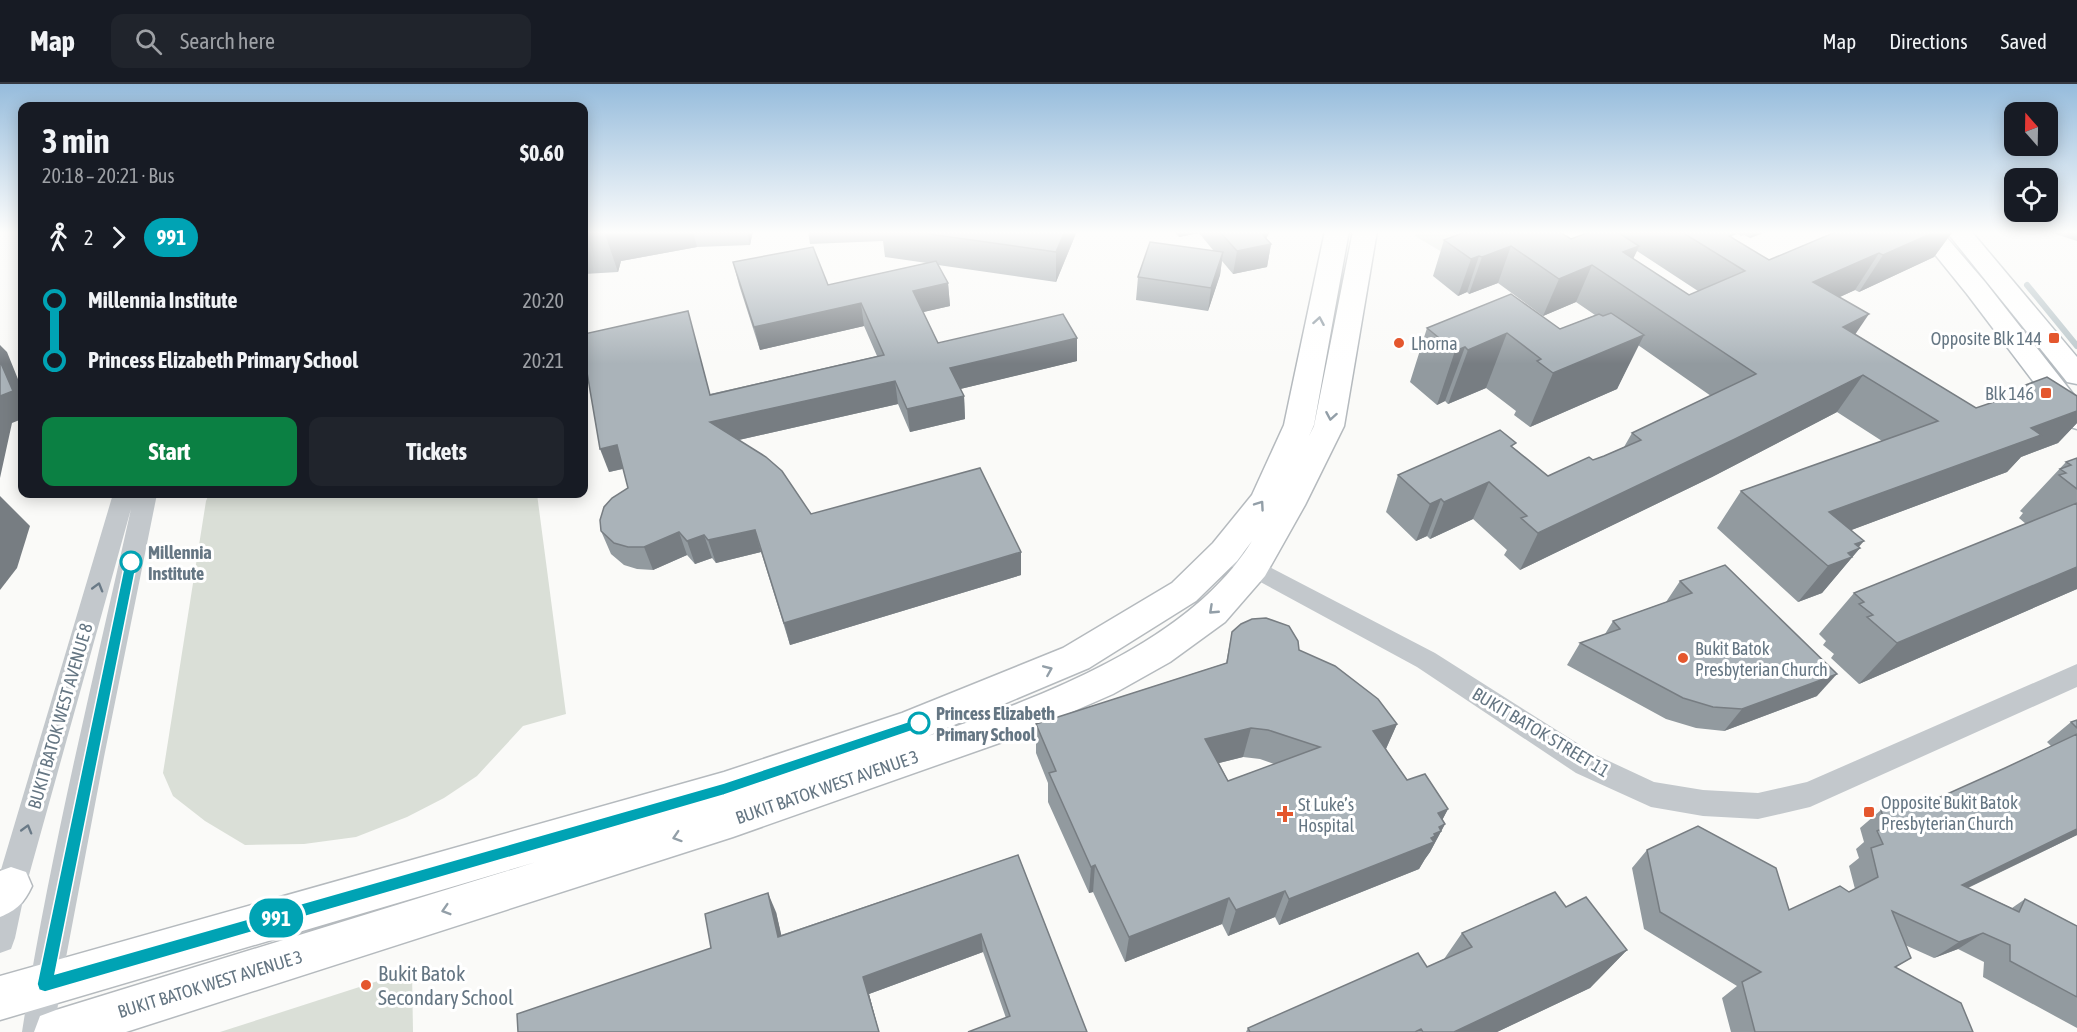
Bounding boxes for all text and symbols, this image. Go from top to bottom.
search box [111,14,531,68]
text: Map [30,25,75,57]
icon: search [132,25,165,58]
text: Search here [180,28,275,54]
text: Map [1822,29,1856,53]
text: Directions [1889,29,1968,53]
text: Saved [2001,29,2047,53]
north arrow [2004,102,2058,156]
map controls [2004,102,2058,222]
text: 3 min [42,122,109,160]
text: $0.60 [520,140,564,166]
text: 20:18 – 20:21 · Bus [42,164,175,187]
button: locate [2004,168,2058,222]
icon: walk [42,221,75,254]
icon: forward [102,221,135,254]
text: 991 [156,225,186,249]
text: 2 [84,226,93,249]
text: Millennia Institute [88,287,237,313]
text: 20:20 [522,289,564,312]
one-way arrow [1312,317,1325,327]
place label: Opposite Blk 144 [1931,328,2042,349]
marker: Opposite Blk 144 [2047,331,2061,345]
place label: Lhorna [1411,333,1458,354]
marker: Lhorna [1392,336,1406,350]
text: Princess Elizabeth Primary School [88,347,358,373]
text: 20:21 [522,349,564,372]
place label: Blk 146 [1985,383,2034,404]
marker: Blk 146 [2039,386,2053,400]
one-way arrow [1325,411,1337,420]
button: Start [42,417,297,486]
button: Tickets [309,417,564,486]
one-way arrow [1253,501,1264,512]
place label: Millennia Institute [148,542,212,584]
marker: Millennia Institute [120,551,142,573]
one-way arrow [91,583,103,593]
one-way arrow [1210,603,1220,614]
street label: BUKIT BATOK WEST AVENUE 8 [23,621,97,811]
place label: Bukit Batok Presbyterian Church [1695,638,1828,680]
marker: Bukit Batok Presbyterian Church [1676,651,1690,665]
one-way arrow [1041,665,1052,677]
street label: BUKIT BATOK STREET 11 [1469,683,1613,781]
place label: Princess Elizabeth Primary School [936,703,1055,745]
marker: Princess Elizabeth Primary School [908,712,930,734]
street label: BUKIT BATOK WEST AVENUE 3 [733,746,921,828]
place label: Opposite Bukit Batok Presbyterian Church [1881,792,2018,834]
place label: St Luke’s Hospital [1298,794,1354,836]
marker: St Luke’s Hospital [1276,805,1294,823]
marker: Opposite Bukit Batok Presbyterian Church [1862,805,1876,819]
one-way arrow [20,824,32,835]
one-way arrow [672,830,683,842]
line badge: 991 [242,898,310,938]
one-way arrow [441,903,452,915]
text: 991 [261,906,291,930]
street label: BUKIT BATOK WEST AVENUE 3 [115,946,305,1022]
place label: Bukit Batok Secondary School [378,961,514,1009]
marker: Bukit Batok Secondary School [359,978,373,992]

